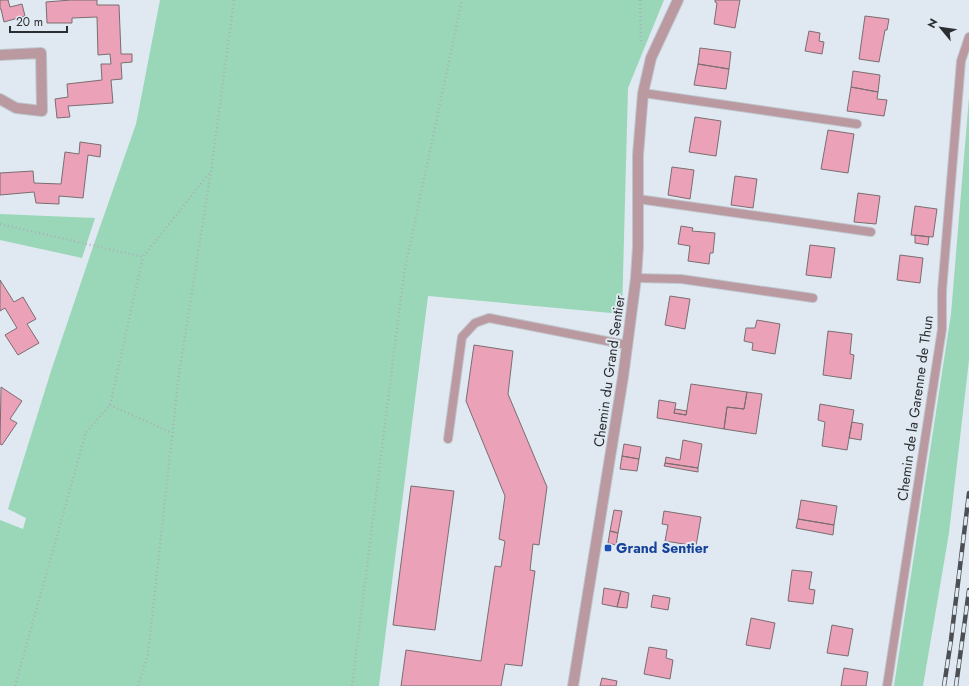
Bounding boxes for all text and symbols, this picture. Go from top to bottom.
scale bar [10,8,67,34]
north arrow [921,8,961,48]
text: 20 m [16,13,43,31]
text: N [923,15,941,31]
street label: Chemin du Grand Sentier [588,294,630,448]
street label: Chemin de la Garenne de Thun [892,314,938,502]
place label: Grand Sentier [616,538,709,558]
marker: Grand Sentier [603,543,613,553]

